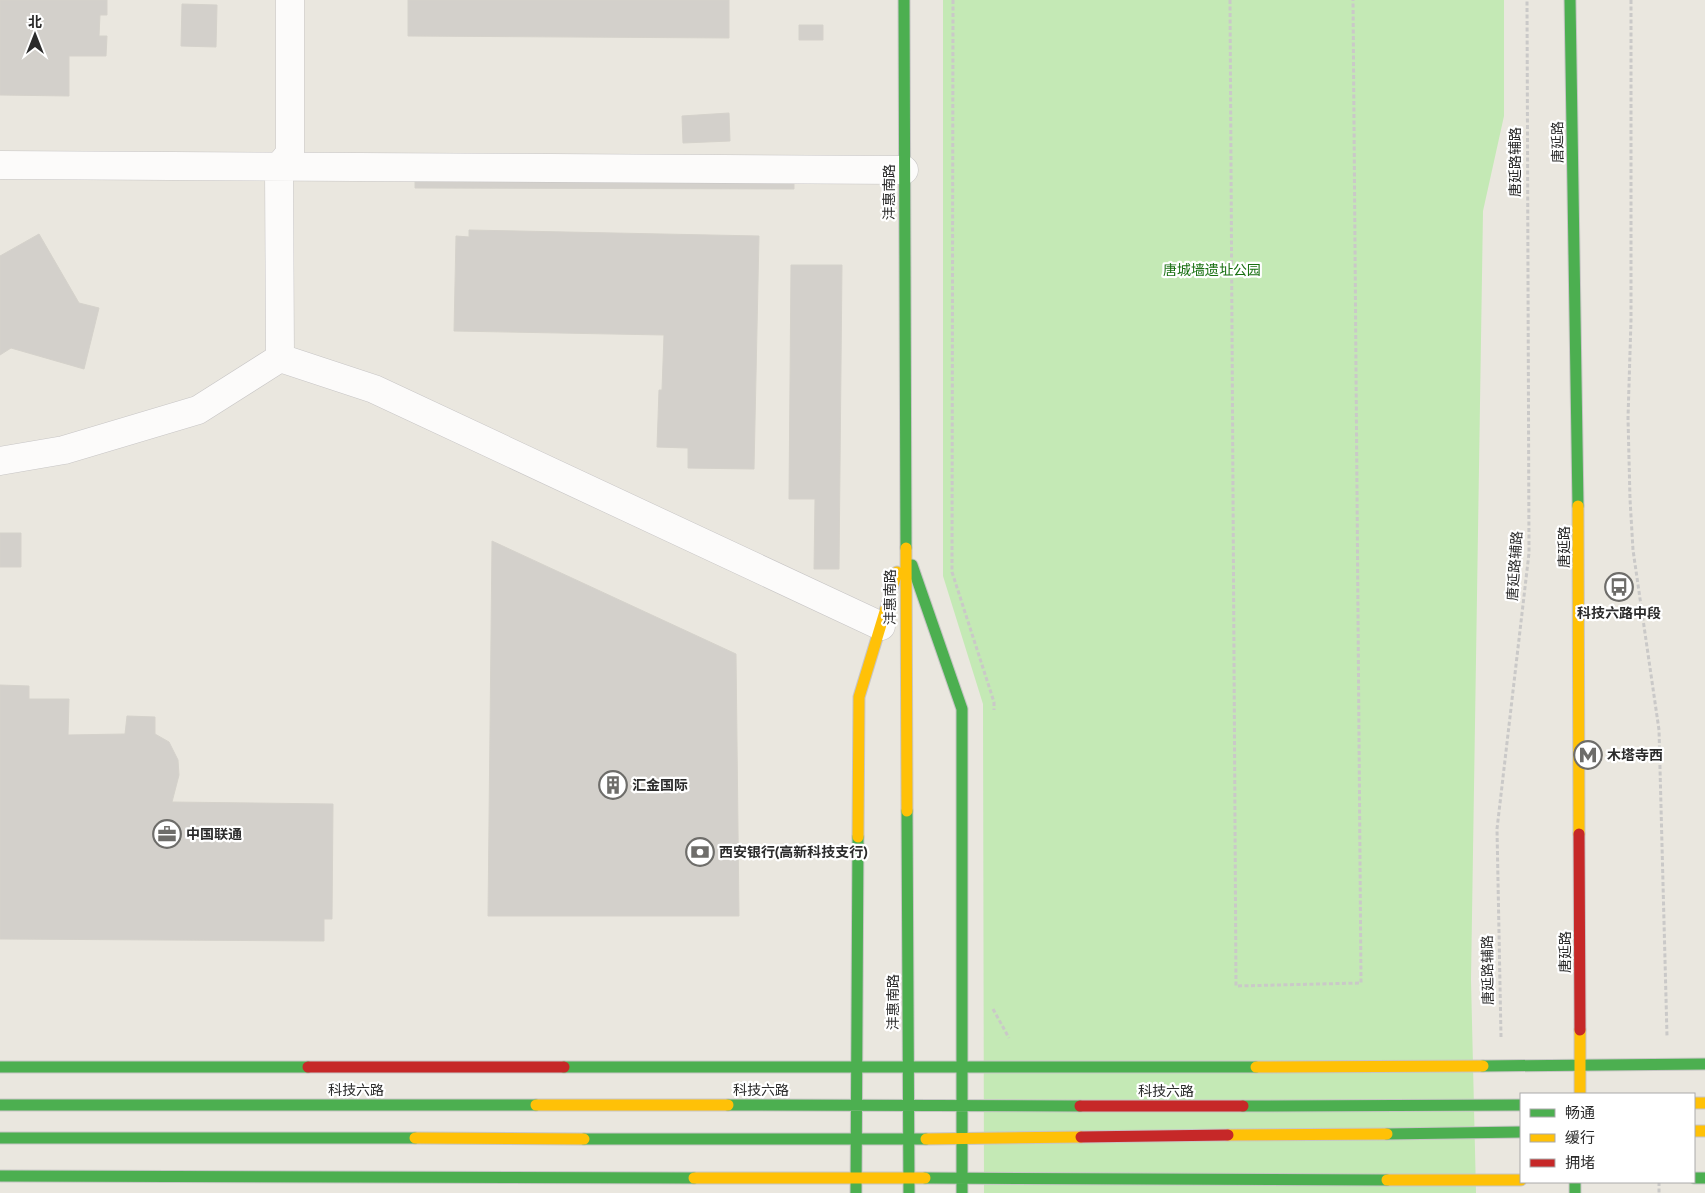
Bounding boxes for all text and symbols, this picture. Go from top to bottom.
north arrow [10,10,60,60]
text: 北 [28,14,42,31]
street label: 唐延路 [1549,121,1567,163]
street label: 唐延路辅路 [1507,127,1524,197]
street label: 沣惠南路 [881,164,898,220]
park label: 唐城墙遗址公园 [1163,262,1261,279]
street label: 唐延路 [1556,526,1573,568]
street label: 唐延路辅路 [1504,530,1526,602]
street label: 沣惠南路 [882,569,899,625]
bus stop icon: 科技六路中段 [1604,572,1634,602]
place label: 科技六路中段 [1577,605,1661,622]
metro station icon: 木塔寺西 [1573,740,1603,770]
place label: 木塔寺西 [1607,747,1663,764]
building icon: 汇金国际 [598,770,628,800]
place label: 汇金国际 [632,777,688,794]
office icon: 中国联通 [152,819,182,849]
place label: 中国联通 [186,826,242,843]
bank icon: 西安银行(高新科技支行) [685,837,715,867]
place label: 西安银行(高新科技支行) [719,844,868,861]
street label: 唐延路 [1557,931,1574,973]
street label: 唐延路辅路 [1479,935,1497,1005]
street label: 沣惠南路 [885,974,902,1030]
street label: 科技六路 [328,1082,384,1099]
street label: 科技六路 [733,1082,789,1099]
street label: 科技六路 [1138,1083,1194,1100]
legend [1520,1093,1695,1183]
text: 畅通 [1565,1104,1595,1122]
text: 缓行 [1565,1129,1595,1147]
text: 拥堵 [1565,1154,1595,1172]

